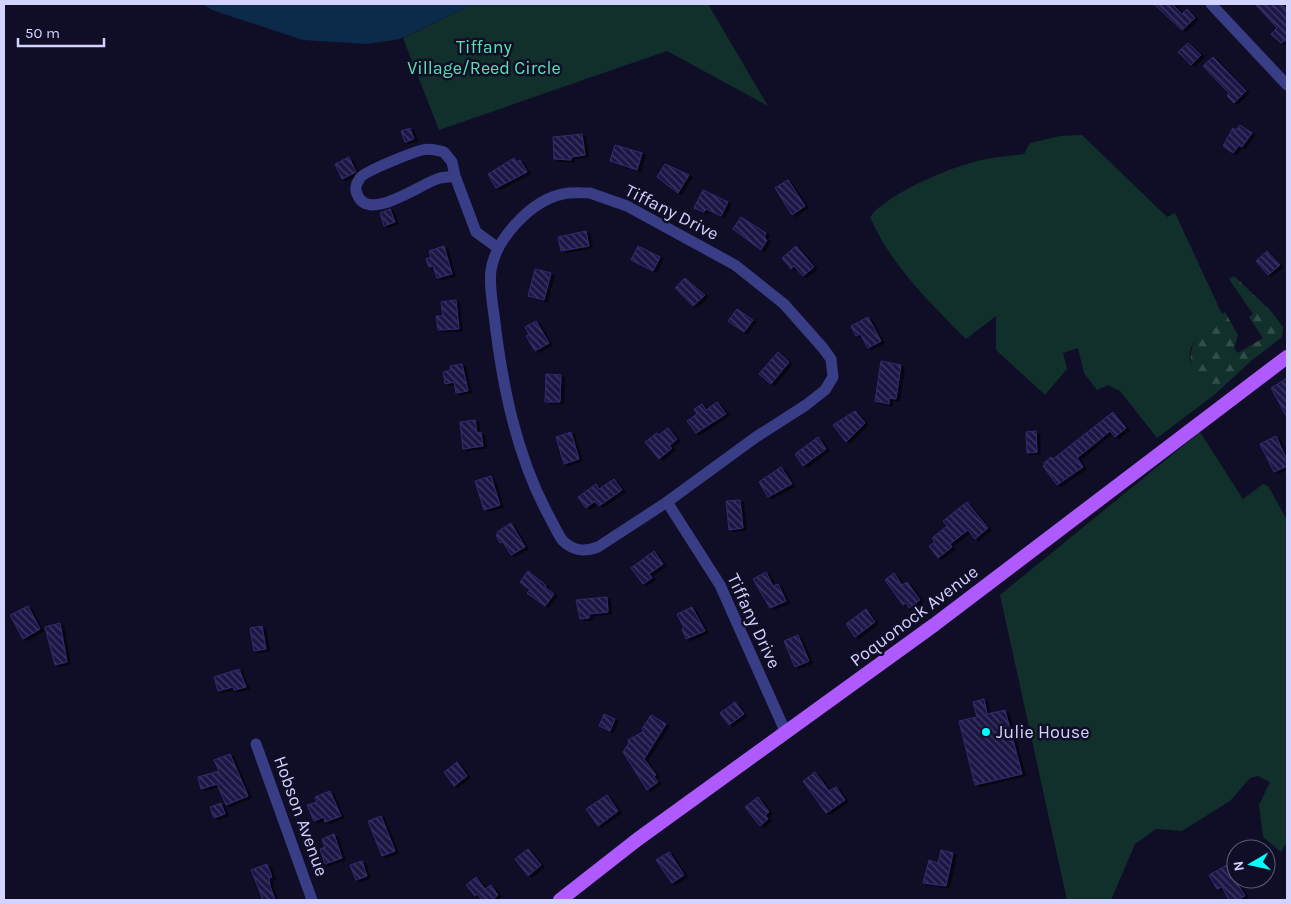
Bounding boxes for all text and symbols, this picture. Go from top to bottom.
scale bar [18,15,104,47]
text: 50 m [25,24,60,42]
park label: Tiffany Village/Reed Circle [407,36,561,79]
street label: Tiffany Drive [621,179,723,245]
street label: Poquonock Avenue [846,561,982,671]
street label: Tiffany Drive [722,570,786,672]
place label: Julie House [996,721,1090,743]
marker: Julie House [980,726,992,738]
street label: Hobson Avenue [269,753,333,879]
north arrow [1226,839,1276,889]
text: N [1229,860,1248,872]

